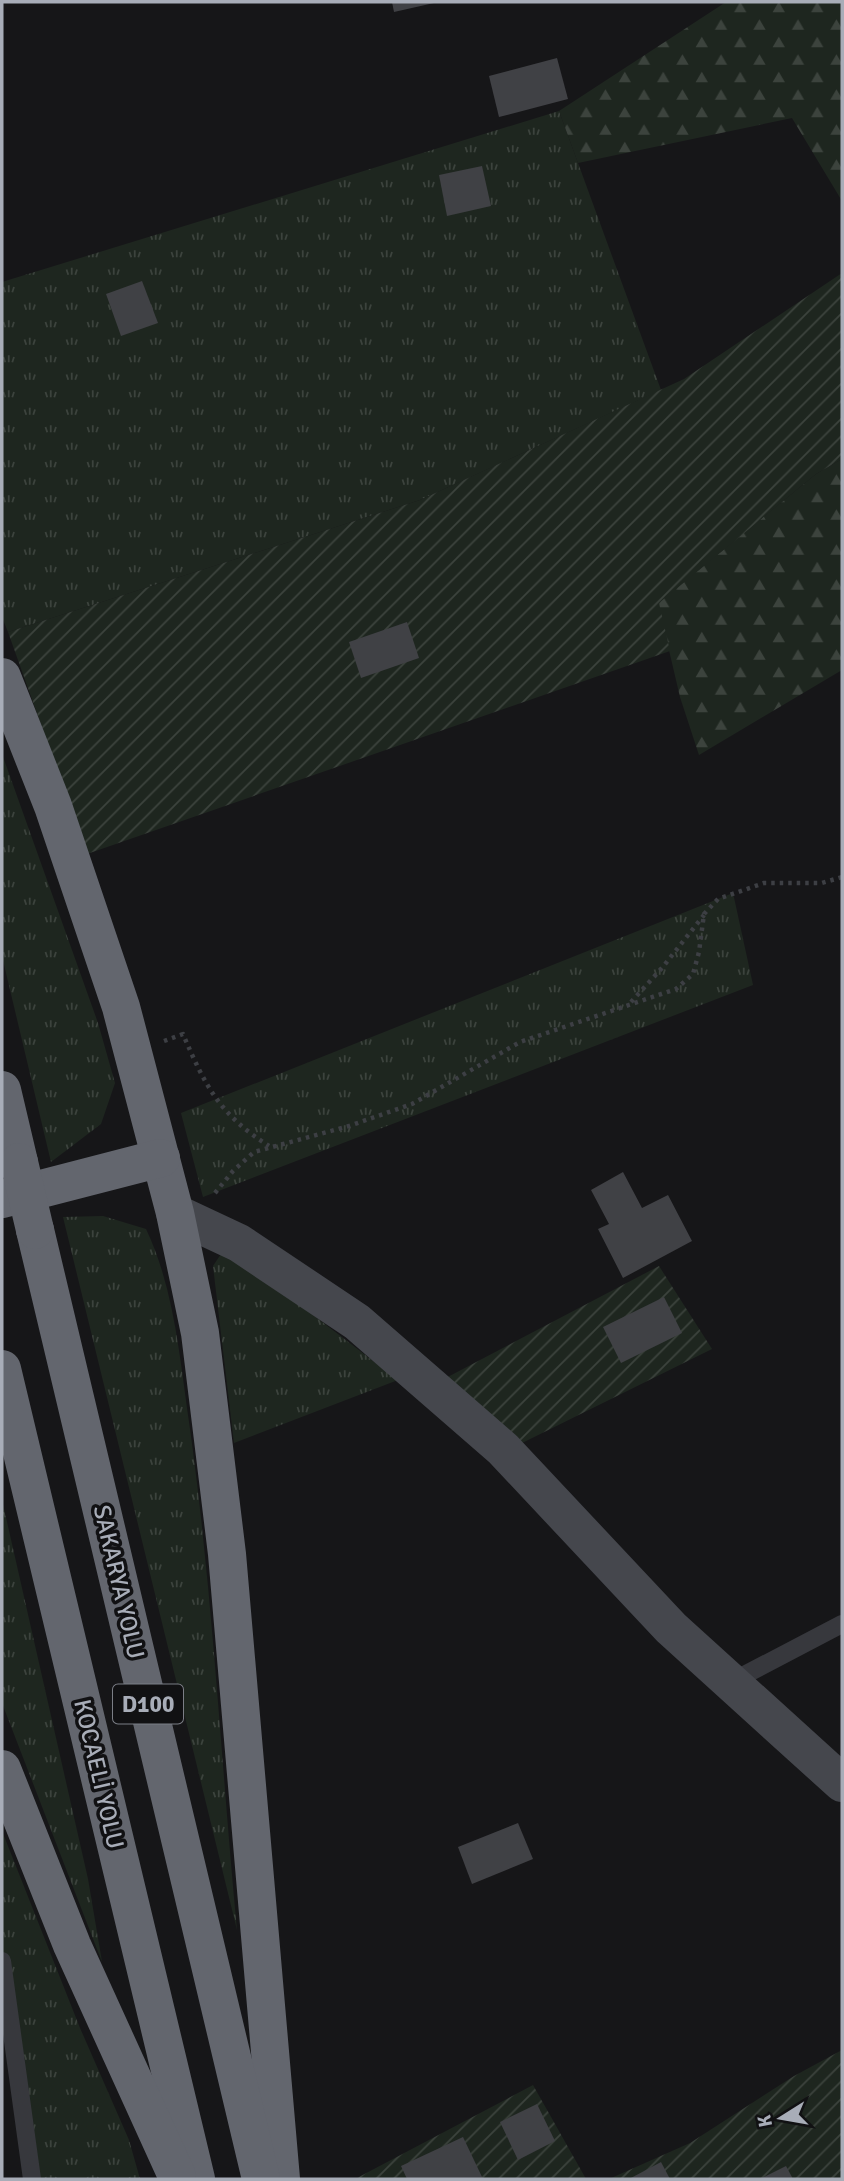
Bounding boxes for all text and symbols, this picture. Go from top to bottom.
street label: SAKARYA YOLU [87,1502,151,1662]
road number: D100 [113,1684,183,1723]
street label: KOCAELİ YOLU [67,1696,131,1852]
north arrow [746,2083,816,2153]
text: K [752,2113,778,2129]

